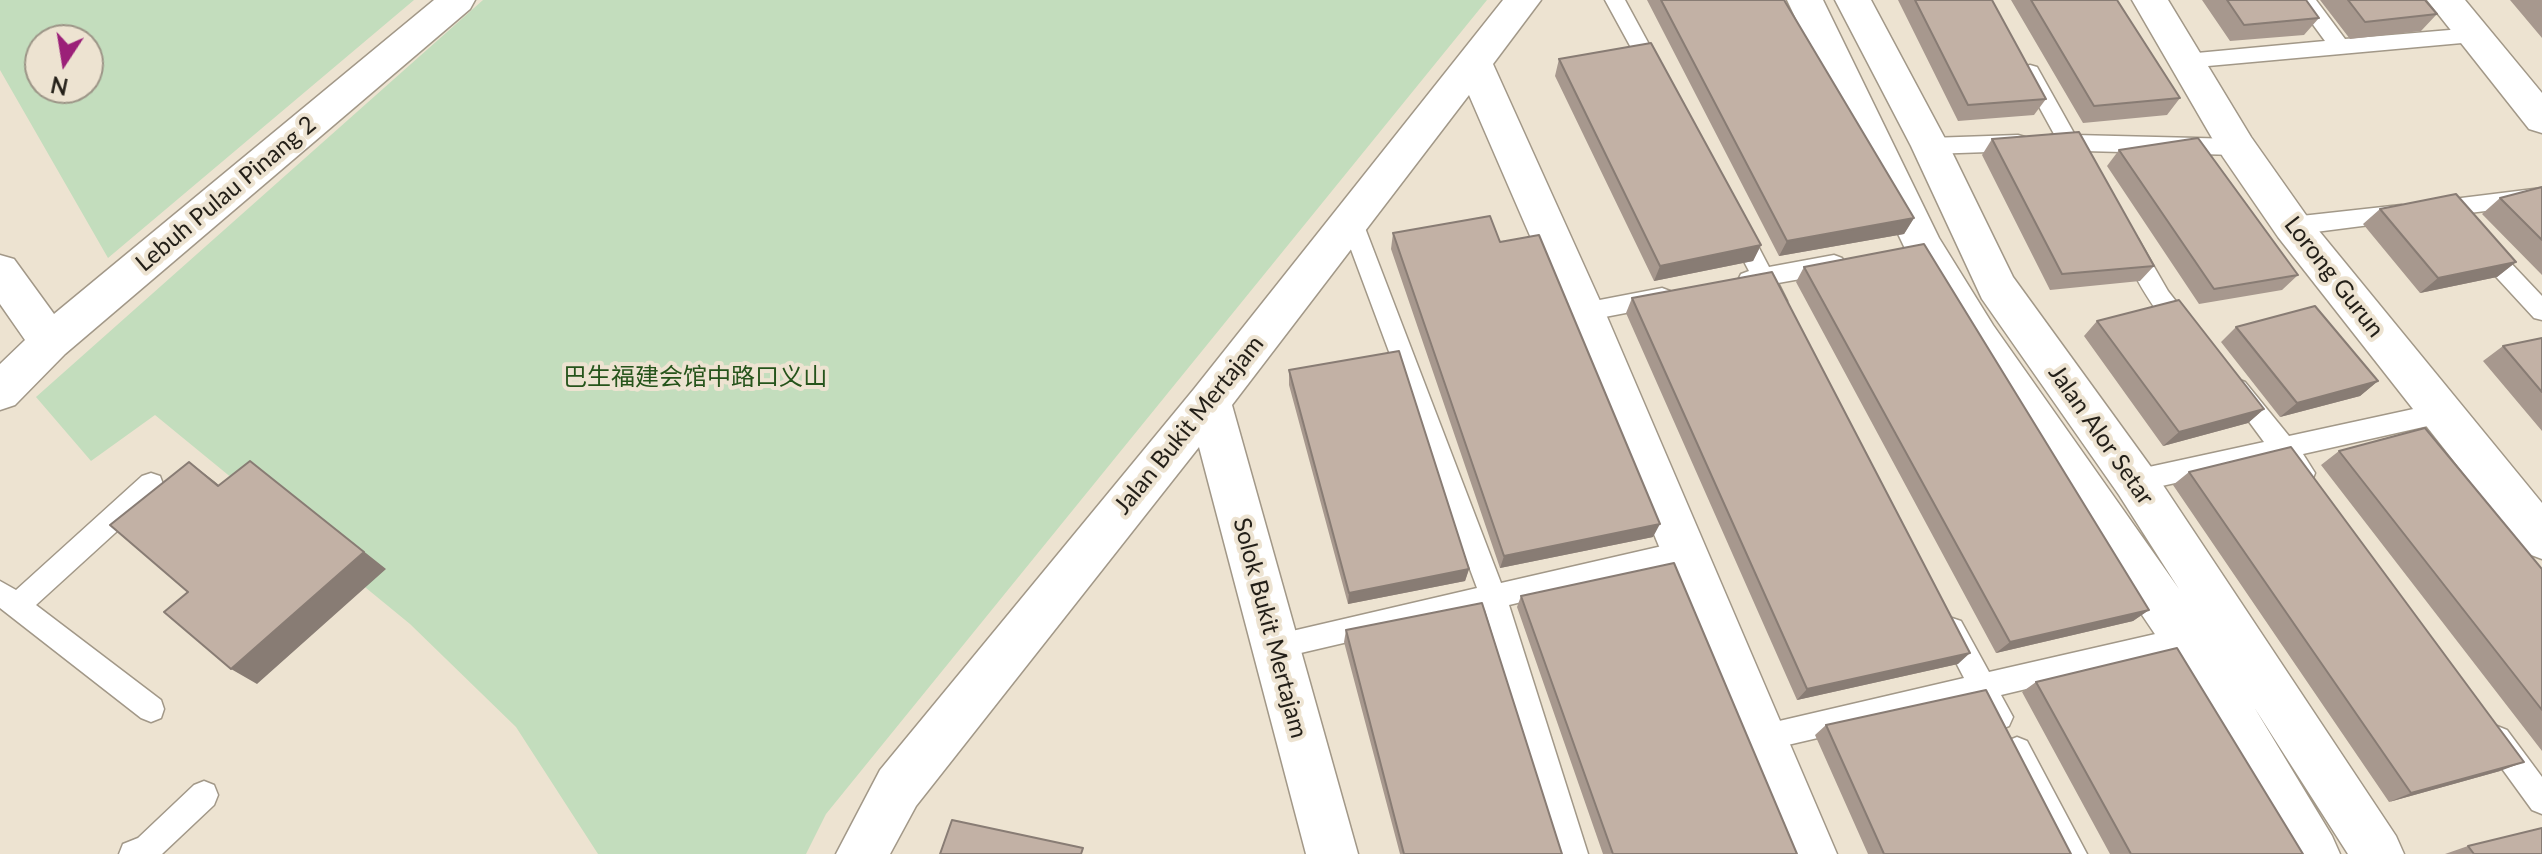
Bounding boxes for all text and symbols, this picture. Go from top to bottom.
north arrow [24,24,104,104]
text: N [48,71,70,101]
street label: Lebuh Pulau Pinang 2 [130,110,322,278]
street label: Lorong Gurun [2278,211,2390,343]
street label: Jalan Bukit Mertajam [1108,330,1270,520]
street label: Jalan Alor Setar [2042,360,2160,510]
park label: 巴生福建会馆中路口义山 [563,363,827,391]
street label: Solok Bukit Mertajam [1227,515,1313,741]

